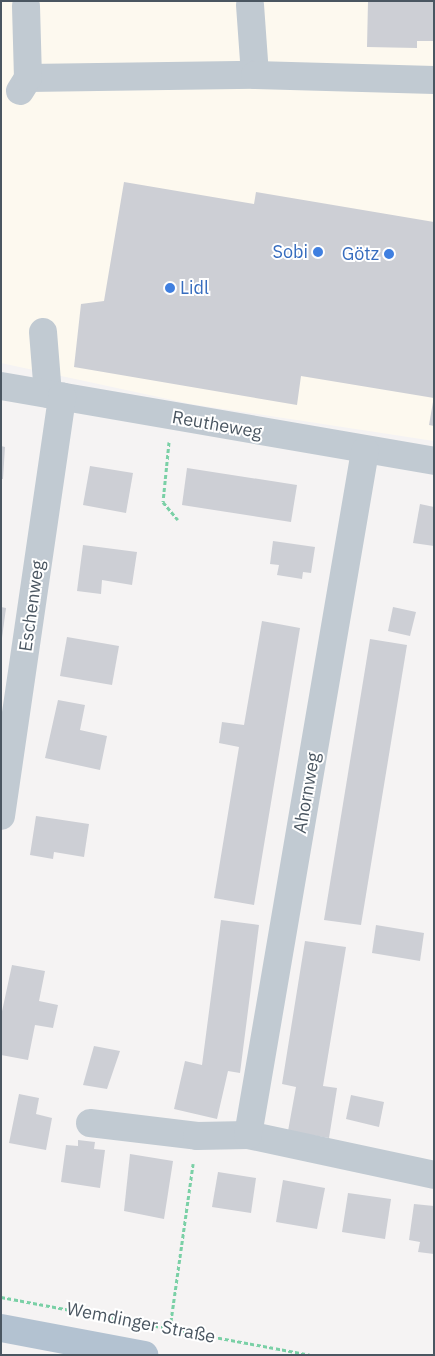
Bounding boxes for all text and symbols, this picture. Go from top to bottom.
place label: Sobi [273,241,308,263]
place label: Götz [342,243,379,265]
marker: Sobi [312,246,324,258]
marker: Götz [383,248,395,260]
place label: Lidl [180,277,209,299]
marker: Lidl [164,282,176,294]
street label: Reutheweg [170,406,264,444]
street label: Eschenweg [15,559,49,653]
street label: Ahornweg [289,751,325,835]
street label: Wemdinger Straße [65,1298,217,1348]

